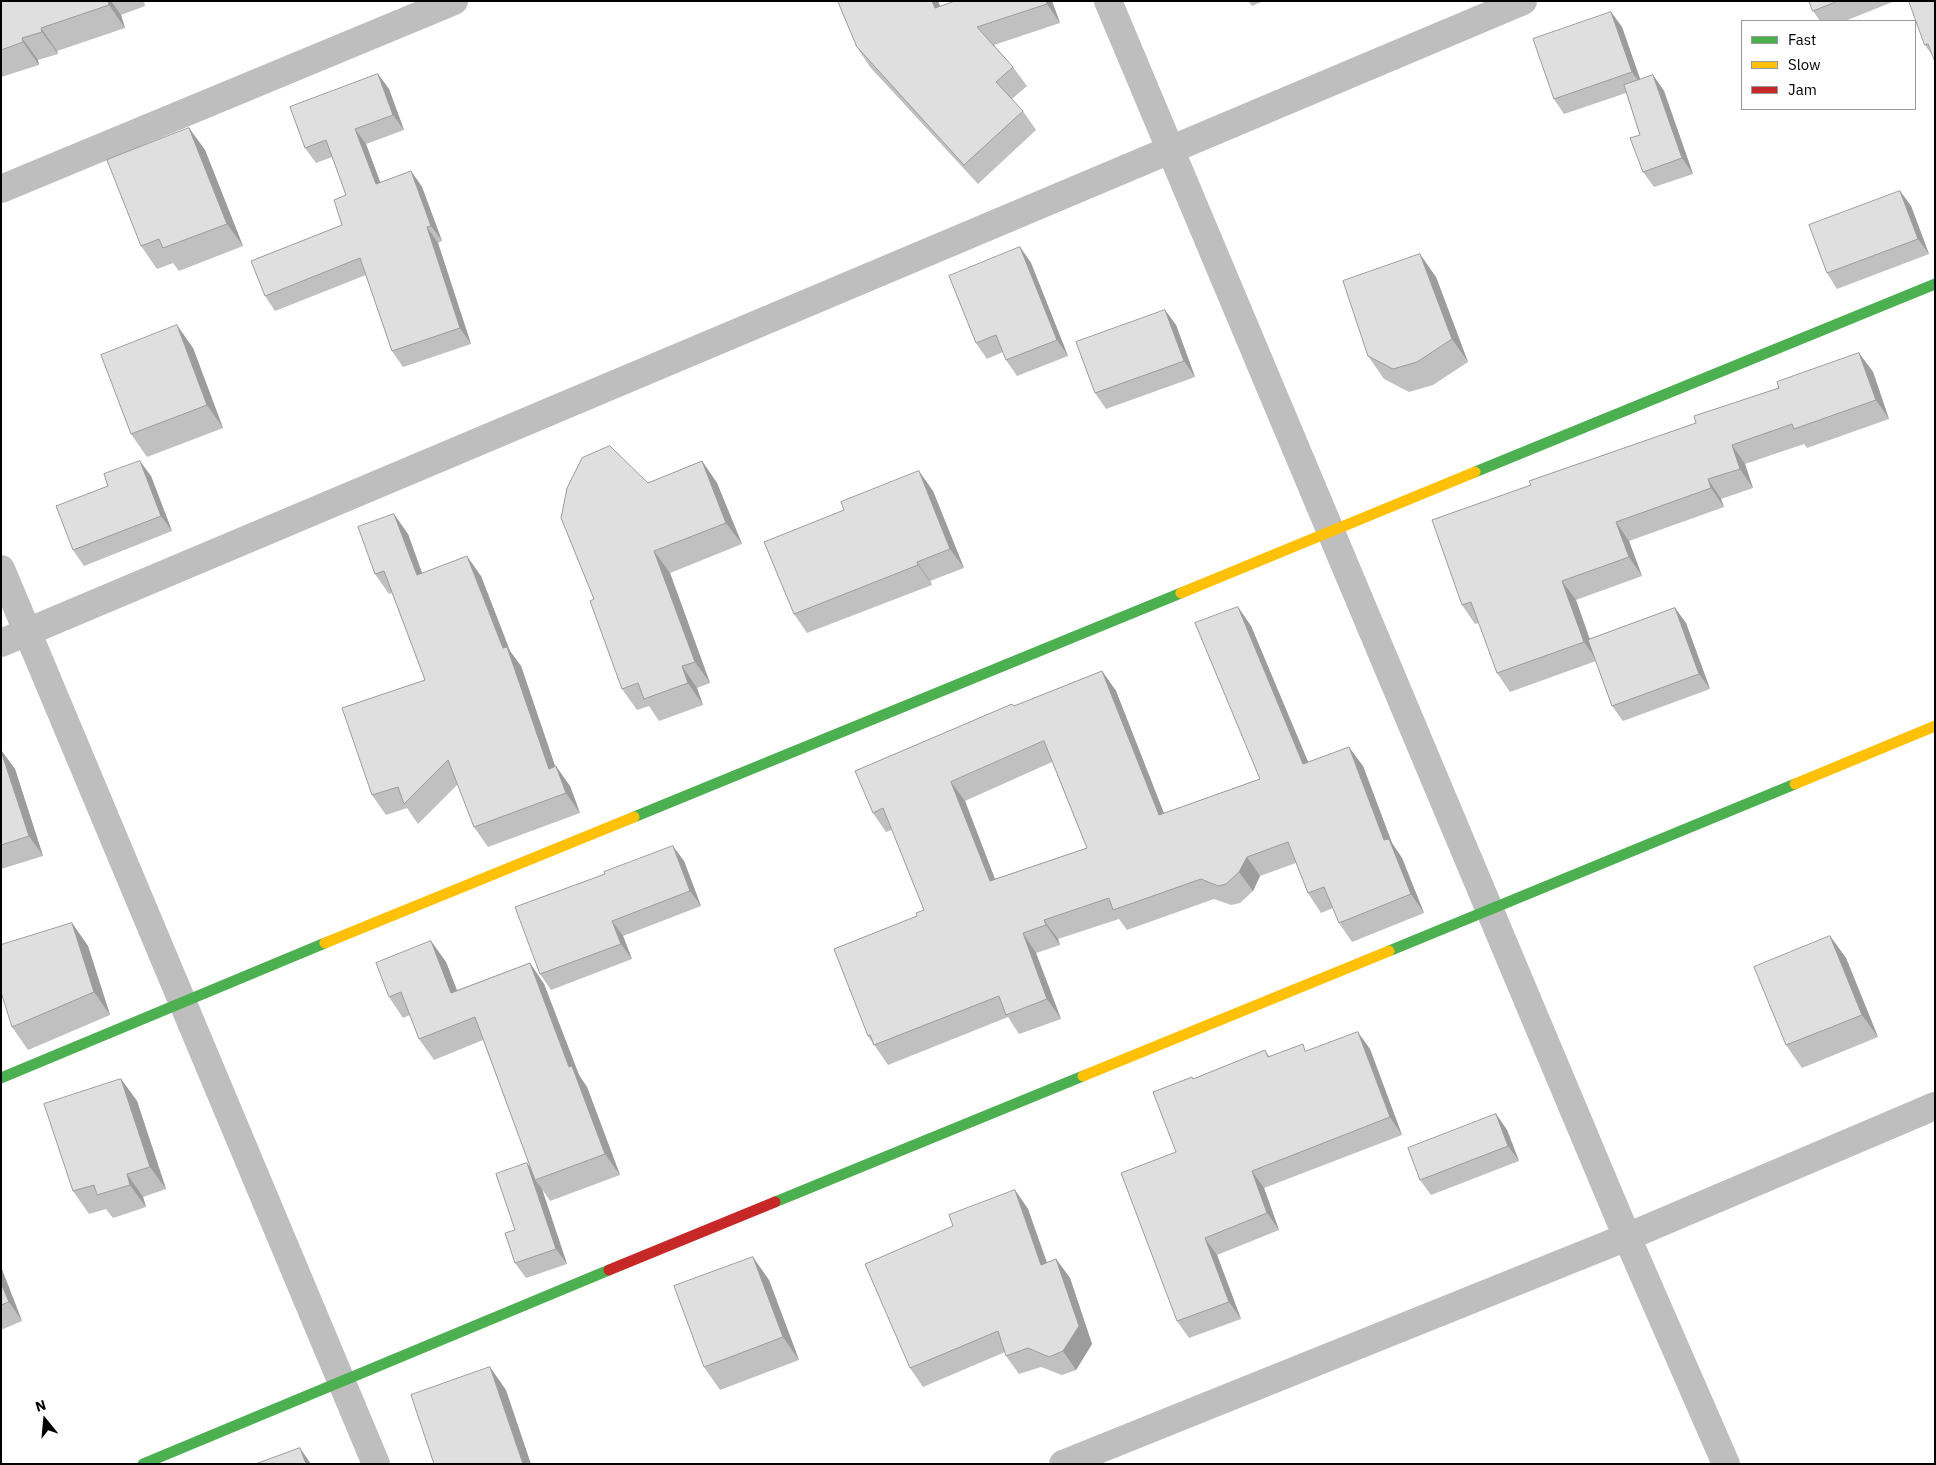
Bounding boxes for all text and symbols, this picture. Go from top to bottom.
legend [1741,20,1916,110]
text: Fast [1788,30,1816,49]
text: Slow [1788,55,1821,74]
text: Jam [1788,80,1817,99]
north arrow [20,1395,70,1445]
text: N [33,1396,48,1416]

